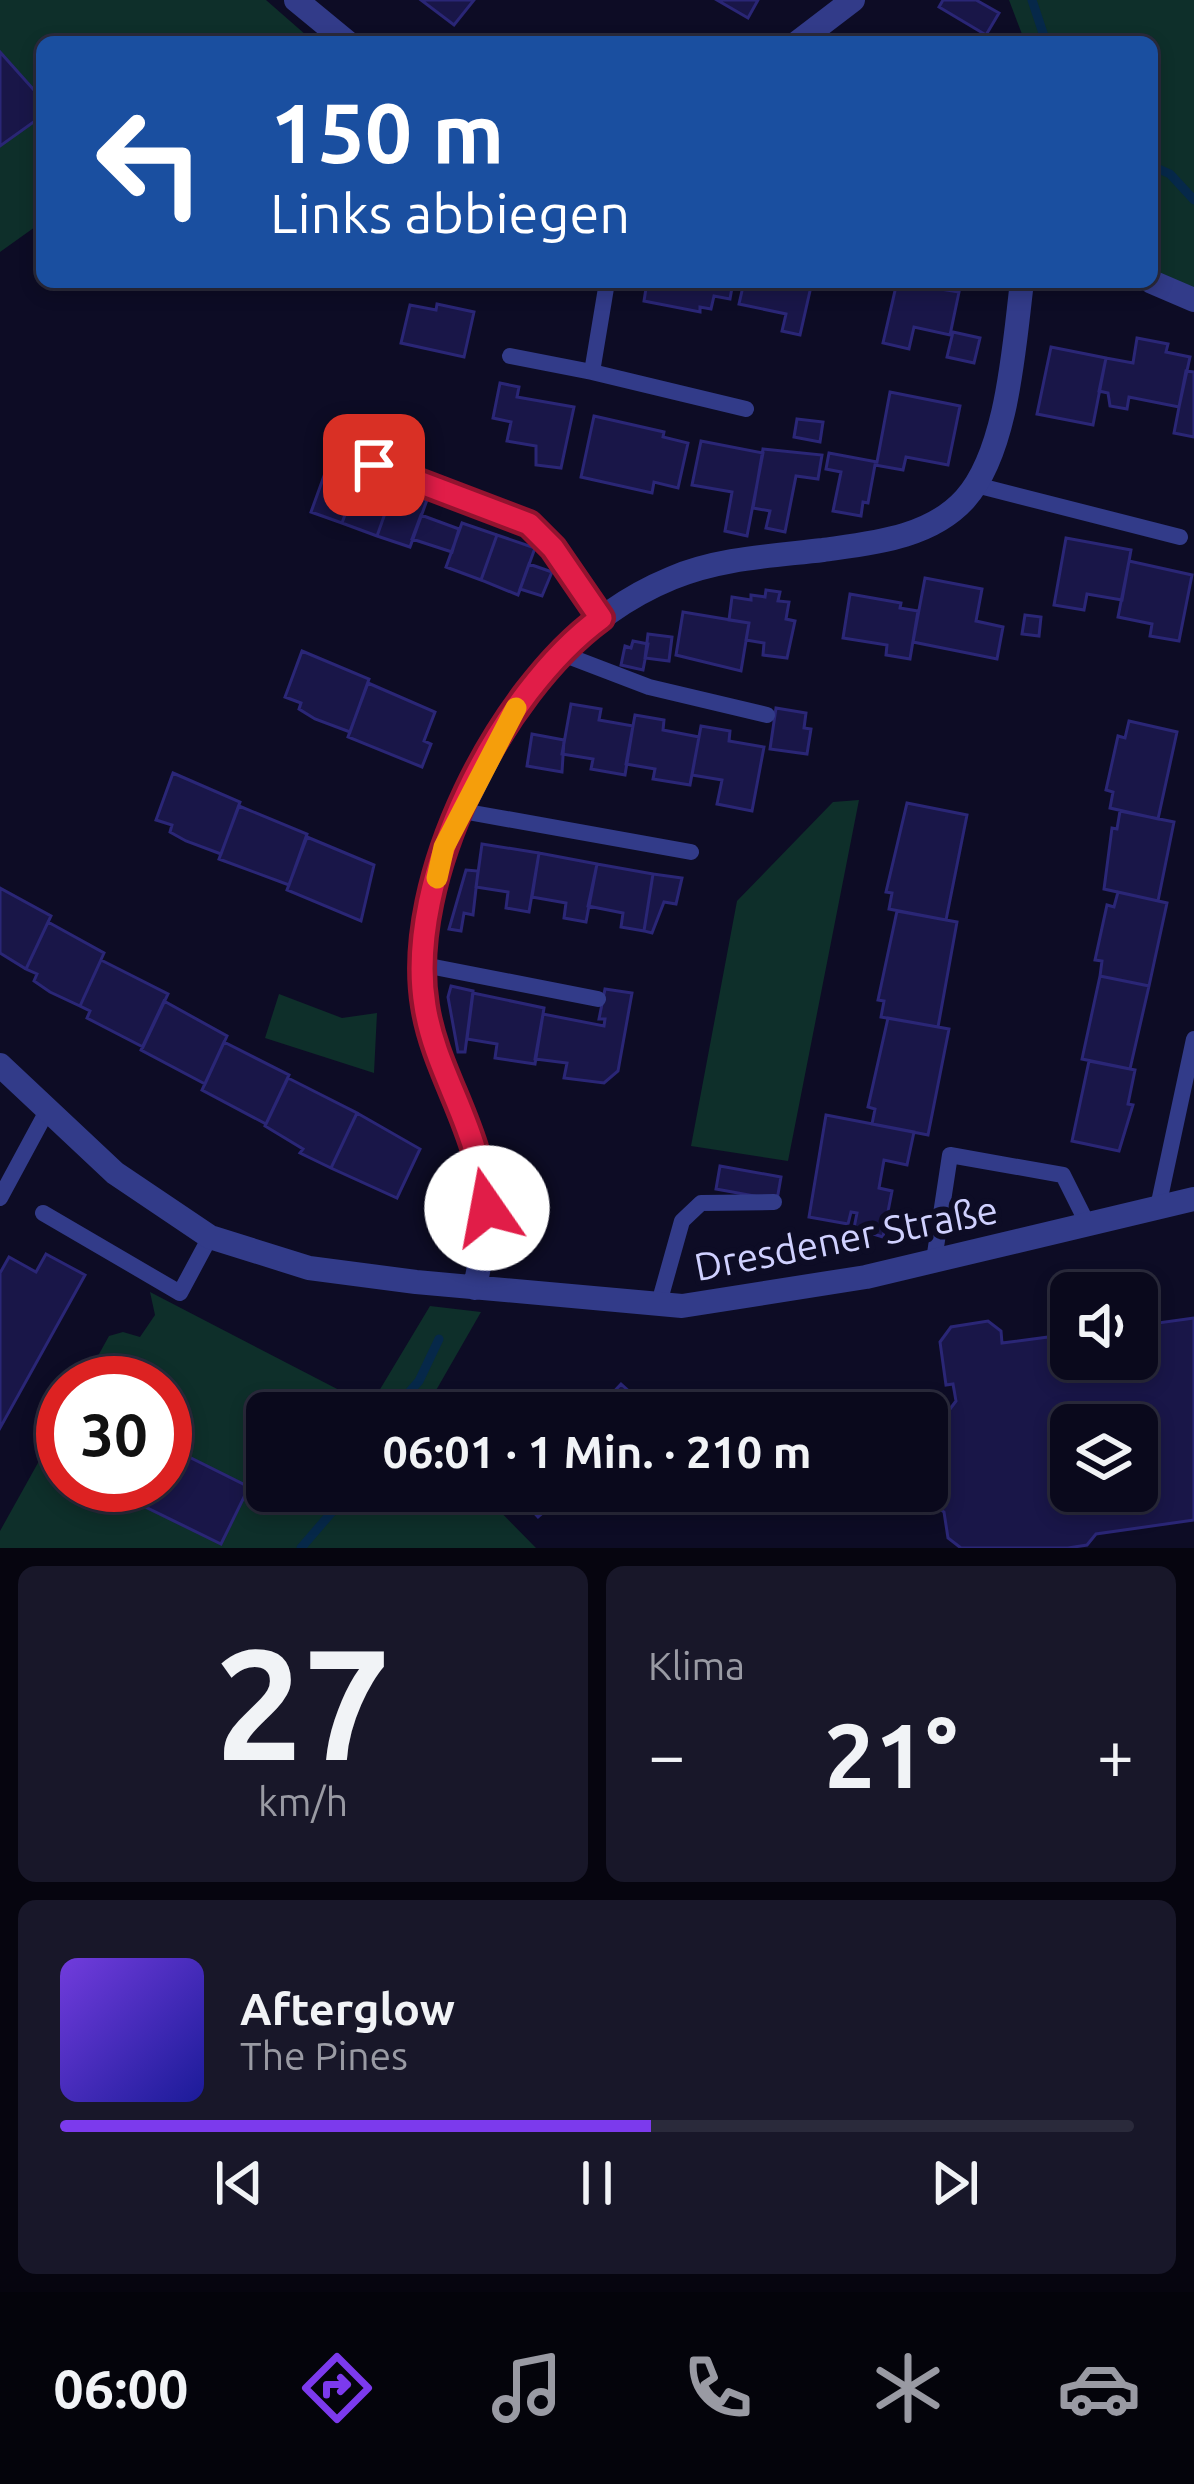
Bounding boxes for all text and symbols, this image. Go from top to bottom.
icon: left [72,84,228,240]
text: 150 m [270,85,504,179]
text: Links abbiegen [270,183,630,243]
pin [323,414,425,516]
icon: arrive [341,432,407,498]
position arrow [424,1145,550,1271]
street label: Dresdener Straße [691,1187,1001,1288]
map controls [1050,1272,1158,1512]
button: sound [1050,1272,1158,1380]
speed limit sign: 30 [36,1356,192,1512]
button: layers [1050,1404,1158,1512]
text: 06:01 · 1 Min. · 210 m [383,1426,812,1477]
text: 27 [215,1615,391,1789]
text: Klima [648,1644,745,1687]
text: 21° [824,1704,958,1805]
text: − [648,1717,685,1791]
text: + [1097,1717,1134,1791]
text: km/h [258,1780,348,1823]
text: Afterglow [240,1983,455,2034]
text: The Pines [240,2034,408,2077]
icon: previous [206,2150,272,2216]
icon: pause [564,2150,630,2216]
icon: next [922,2150,988,2216]
icon: directions [295,2346,379,2430]
icon: music [485,2346,569,2430]
icon: phone [676,2346,760,2430]
icon: climate [866,2346,950,2430]
icon: car [1057,2346,1141,2430]
text: 06:00 [53,2358,188,2418]

